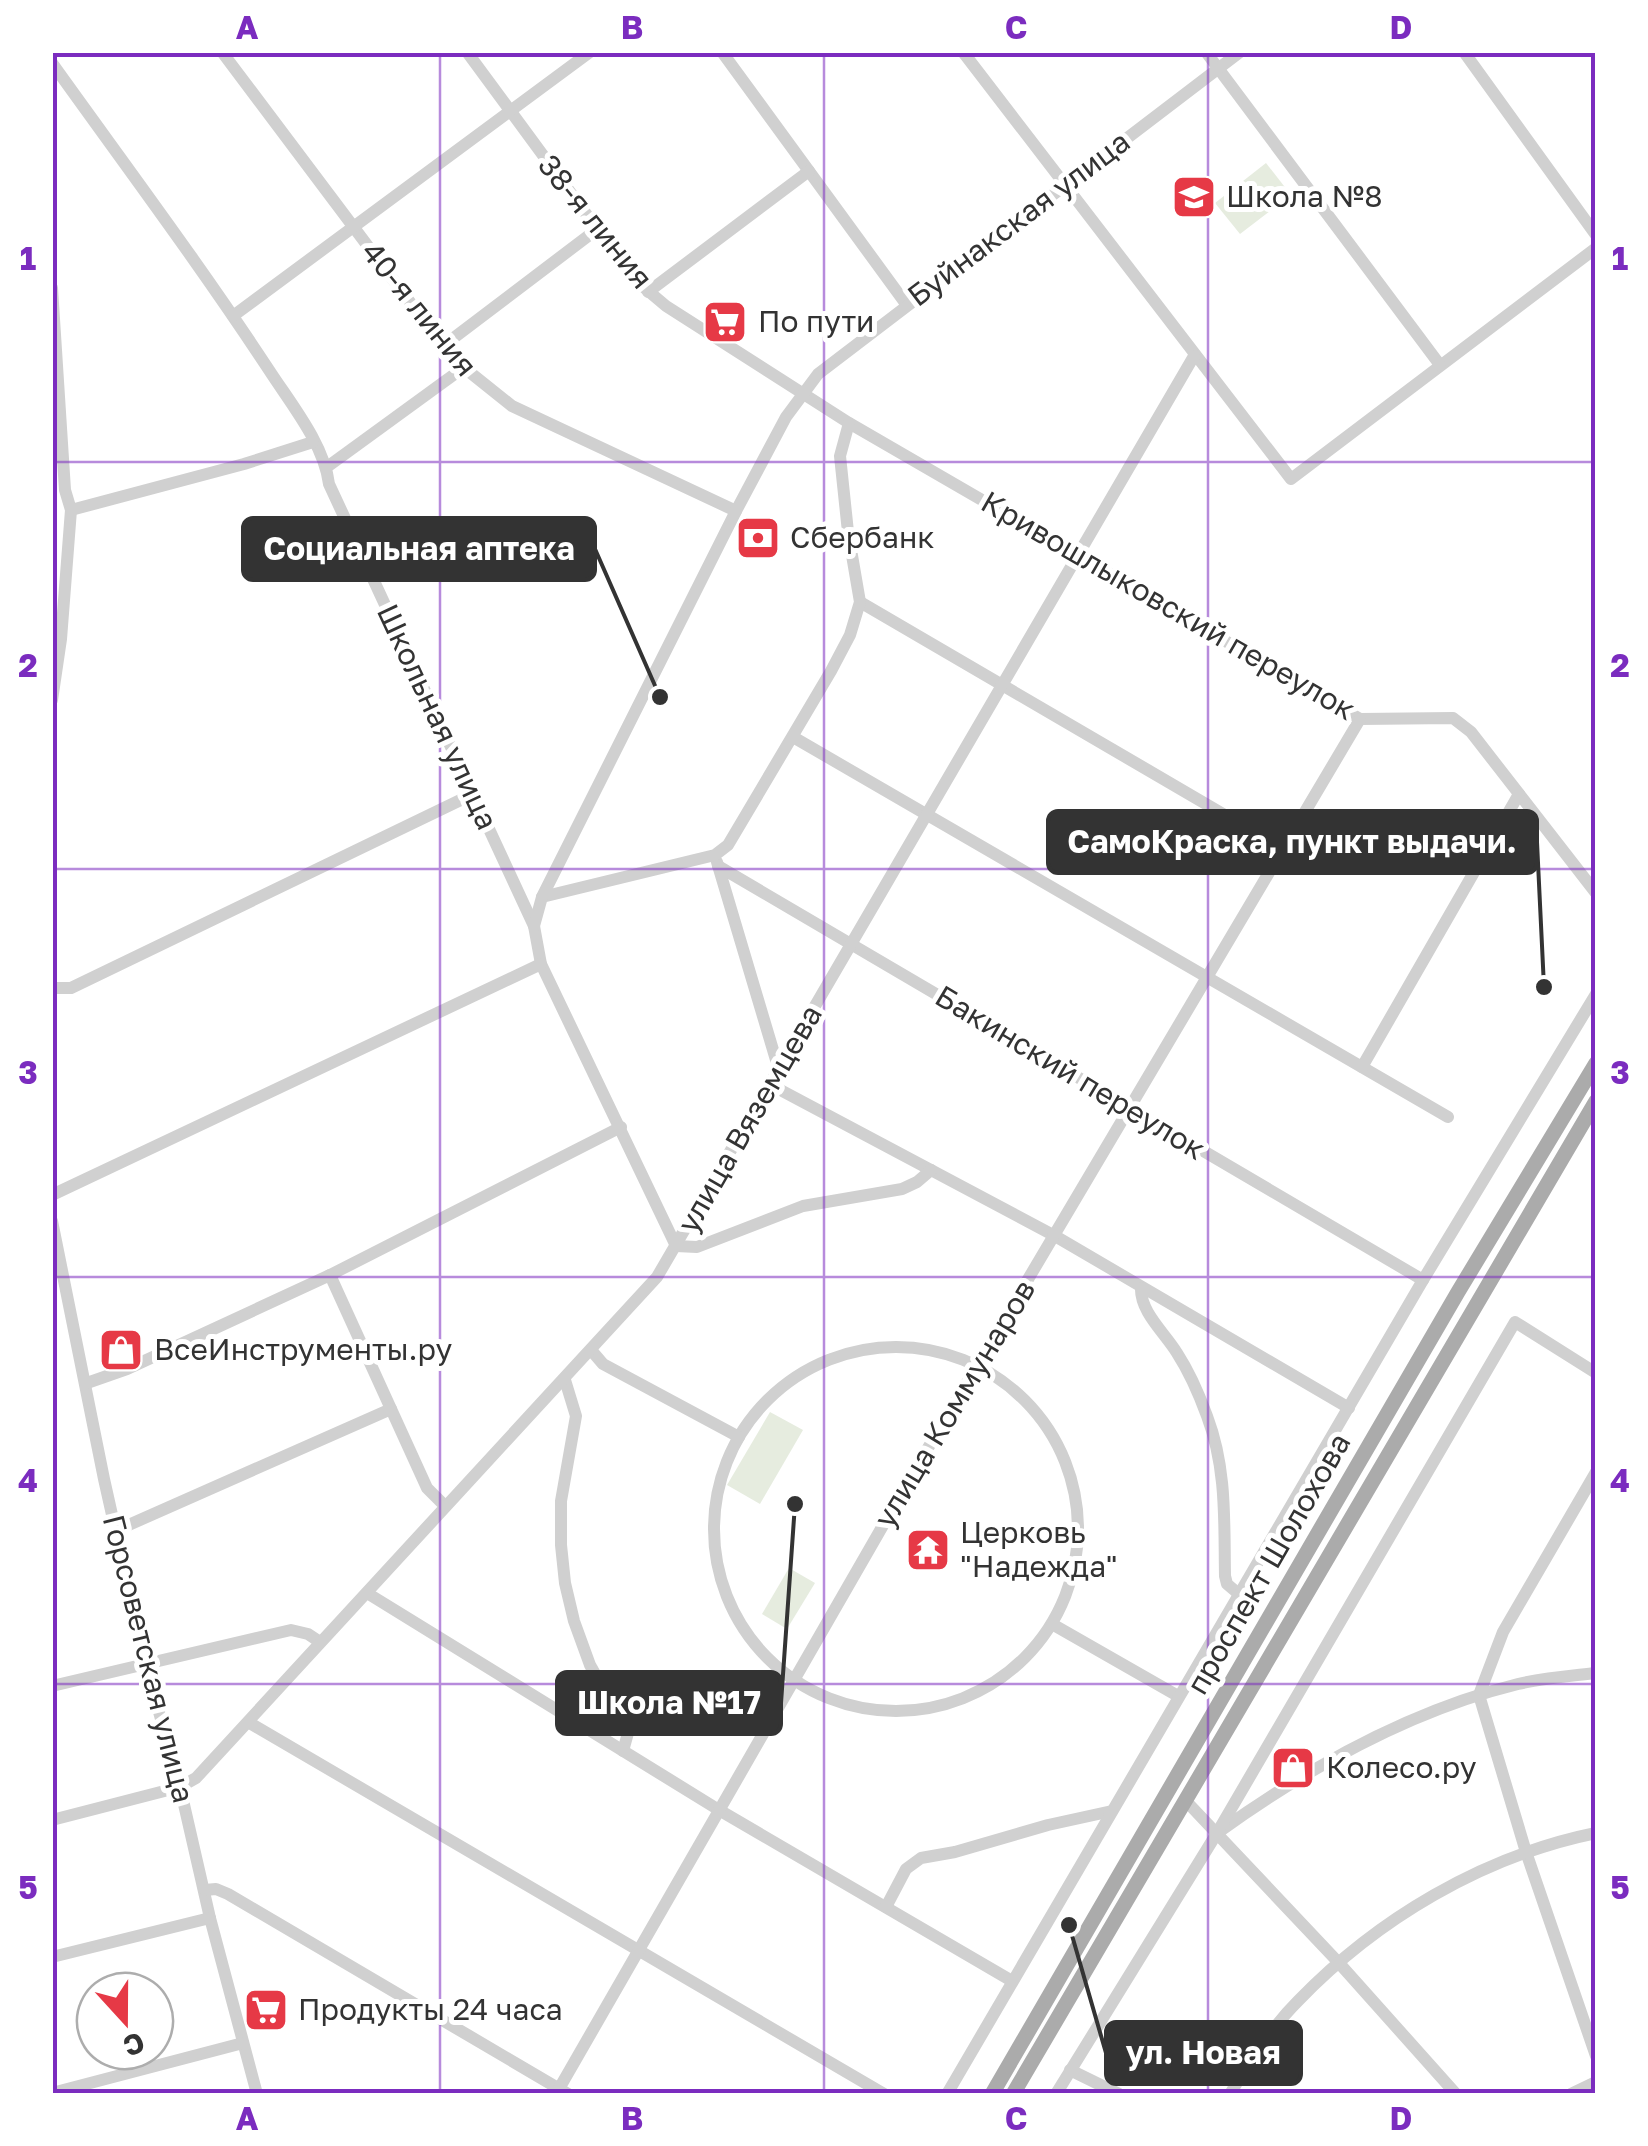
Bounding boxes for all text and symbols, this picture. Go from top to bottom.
text: A [236,8,259,46]
text: B [621,8,643,46]
text: C [1005,8,1027,46]
text: D [1390,8,1412,46]
street label: Буйнакская улица [900,123,1137,313]
street label: 38-я линия [531,147,661,295]
school or university icon: Школа №8 [1171,174,1217,220]
place label: Школа №8 [1226,178,1383,214]
street label: 40-я линия [355,234,485,383]
text: 1 [20,239,36,277]
text: 1 [1612,239,1628,277]
supermarket icon: По пути [702,299,748,345]
place label: По пути [758,303,874,339]
street label: Кривошлыковский переулок [975,483,1362,727]
bank icon: Сбербанк [735,515,781,561]
callout: Социальная аптека [243,518,595,580]
place label: Сбербанк [790,519,934,555]
text: Социальная аптека [263,529,575,567]
street label: Школьная улица [370,598,506,835]
text: 2 [18,646,38,684]
text: 2 [1610,646,1630,684]
callout: СамоКраска, пункт выдачи. [1048,811,1537,873]
text: СамоКраска, пункт выдачи. [1067,822,1517,860]
street label: Бакинский переулок [929,977,1212,1167]
street label: улица Вяземцева [669,998,829,1239]
text: 3 [18,1053,38,1091]
text: 3 [1610,1053,1630,1091]
street label: улица Коммунаров [866,1273,1042,1534]
shop icon: ВсеИнструменты.ру [98,1327,144,1373]
place label: ВсеИнструменты.ру [154,1331,452,1367]
street label: проспект Шолохова [1179,1427,1358,1700]
text: 4 [18,1461,38,1499]
text: 4 [1610,1461,1630,1499]
street label: Горсоветская улица [96,1511,202,1806]
place label: Церковь "Надежда" [960,1514,1118,1584]
temple icon: Церковь "Надежда" [905,1527,951,1573]
callout: Школа №17 [557,1672,781,1734]
text: Школа №17 [577,1683,761,1721]
shop icon: Колесо.ру [1270,1745,1316,1791]
place label: Колесо.ру [1326,1749,1477,1785]
text: 5 [18,1868,38,1906]
text: 5 [1610,1868,1630,1906]
north arrow [75,1971,175,2071]
supermarket icon: Продукты 24 часа [243,1987,289,2033]
place label: Продукты 24 часа [298,1991,563,2027]
callout: ул. Новая [1106,2022,1301,2084]
text: С [119,2026,149,2064]
text: ул. Новая [1125,2033,1281,2071]
text: A [236,2099,259,2137]
text: B [621,2099,643,2137]
text: C [1005,2099,1027,2137]
text: D [1390,2099,1412,2137]

